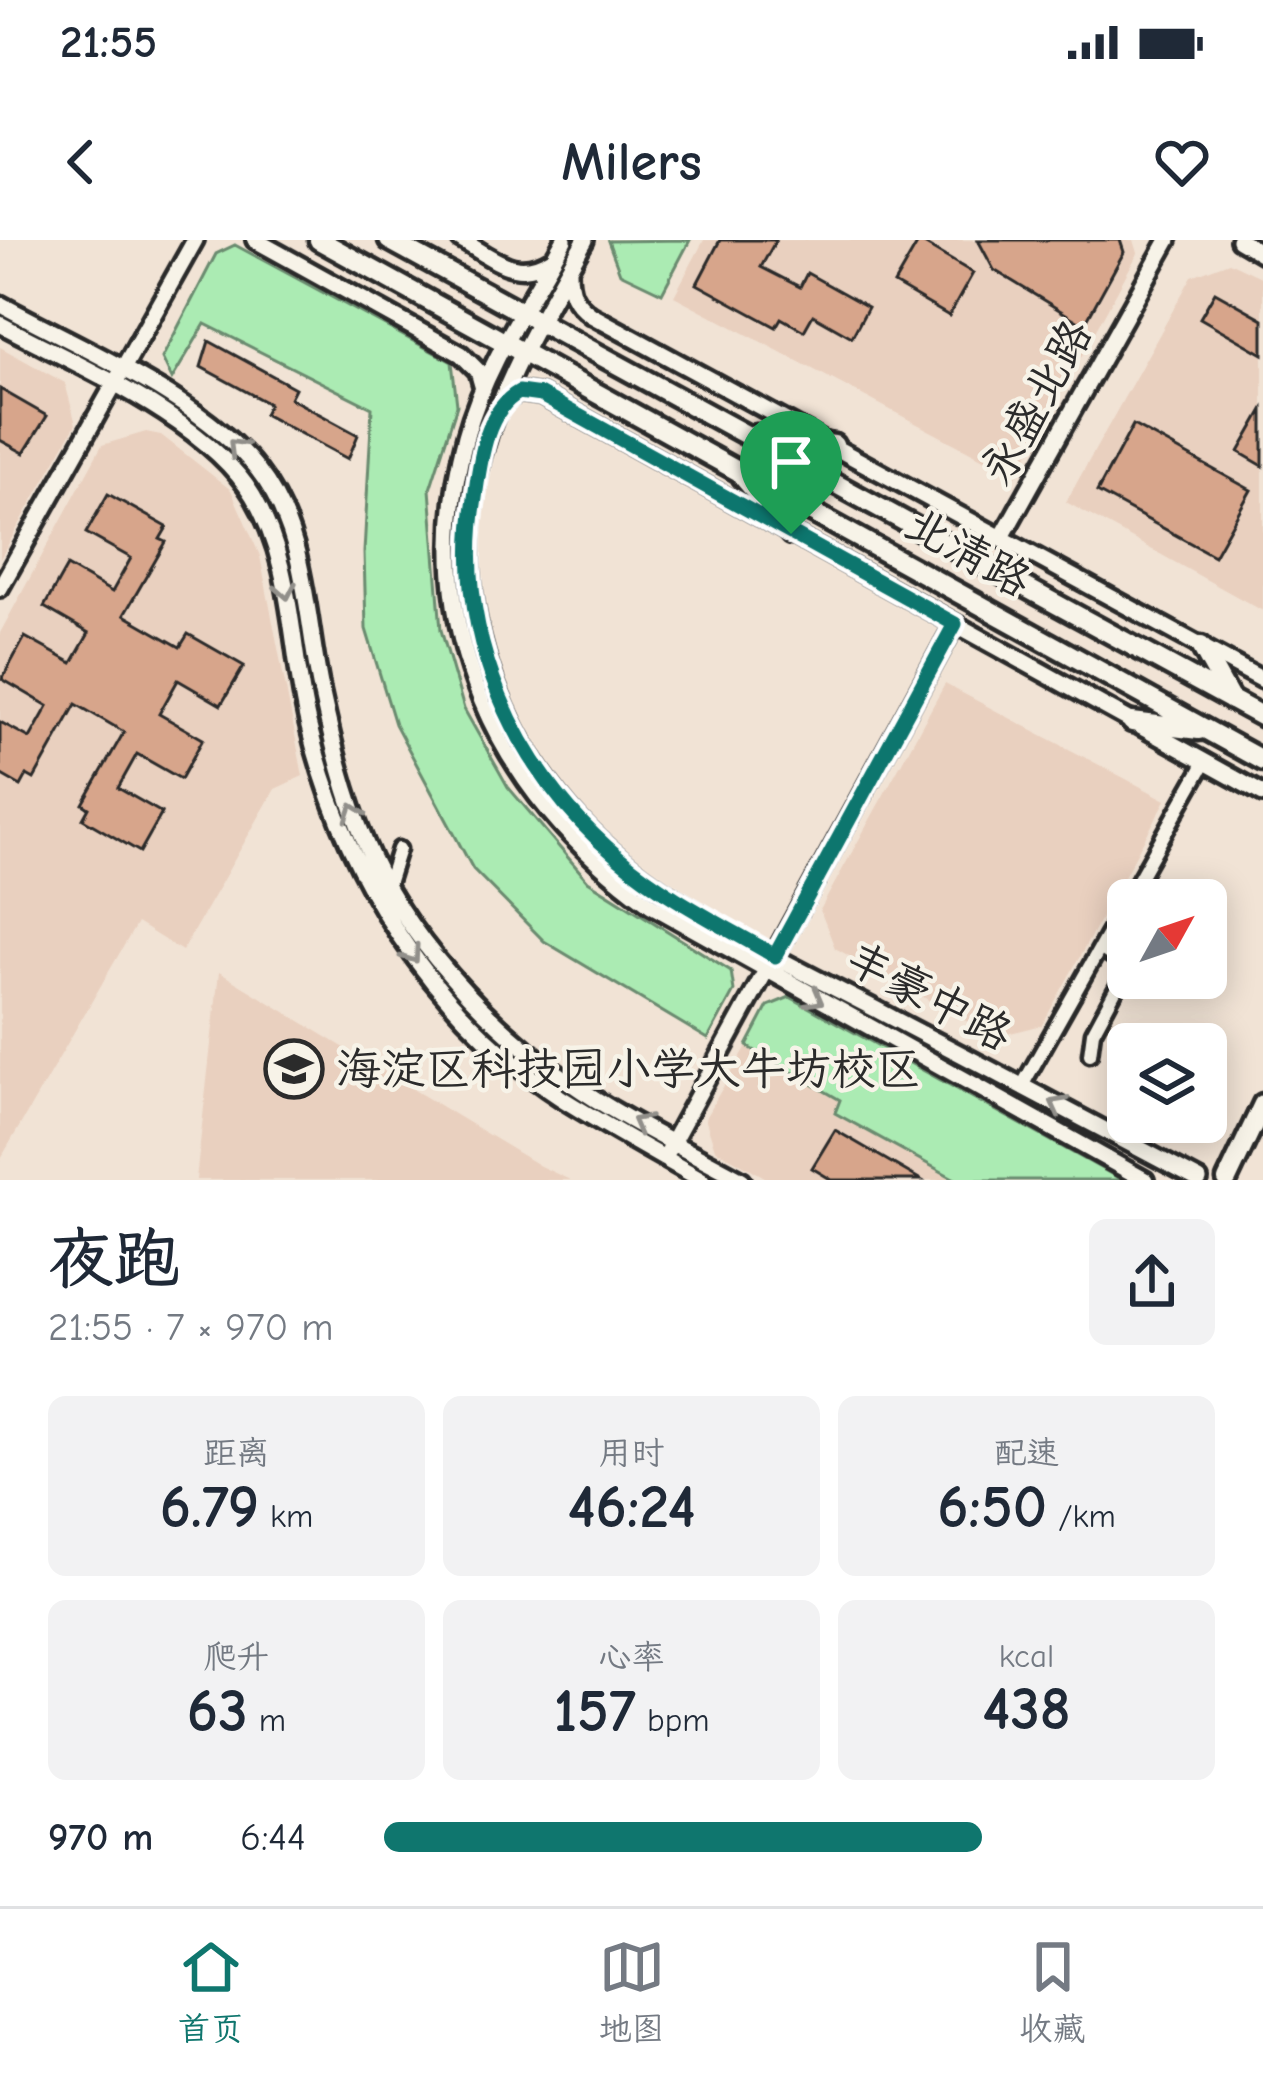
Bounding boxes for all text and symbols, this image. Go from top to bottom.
text: 21:55 [60,16,157,68]
icon: back [48,129,114,195]
icon: heart [1149,129,1215,195]
text: Milers [561,131,702,194]
street label: 永盛北路 [970,311,1102,493]
pin [740,411,842,534]
icon: arrive [758,429,824,495]
one-way arrow [228,439,250,461]
street label: 北清路 [896,497,1040,607]
one-way arrow [272,581,298,601]
one-way arrow [344,803,368,824]
north arrow [1107,879,1227,999]
map controls [1107,879,1227,1143]
street label: 丰豪中路 [837,931,1021,1061]
one-way arrow [398,942,420,963]
one-way arrow [802,985,823,1008]
button: layers [1107,1023,1227,1143]
school or university icon: 海淀区科技园小学大牛坊校区 [263,1038,325,1100]
place label: 海淀区科技园小学大牛坊校区 [336,1043,921,1095]
one-way arrow [1050,1096,1071,1119]
one-way arrow [631,1114,652,1137]
button: share [1089,1219,1215,1345]
text: 夜跑 [48,1222,180,1298]
text: 21:55 · 7 × 970 m [48,1305,333,1350]
text: 距离 [204,1434,270,1472]
text: 用时 [599,1434,665,1472]
text: 配速 [994,1434,1060,1472]
text: 6.79 [160,1473,259,1542]
text: 46:24 [567,1473,696,1542]
text: 6:50 [937,1473,1047,1542]
text: km [259,1497,313,1535]
text: /km [1047,1497,1116,1535]
text: kcal [999,1637,1054,1675]
text: 爬升 [204,1638,270,1676]
text: 心率 [599,1638,665,1676]
text: 438 [982,1675,1071,1744]
text: 63 [187,1677,248,1746]
text: 157 [554,1677,636,1746]
text: m [248,1701,286,1739]
text: bpm [636,1701,709,1739]
text: 970 m [48,1815,153,1860]
text: 6:44 [240,1815,306,1860]
tab: 首页 [178,1934,244,2049]
tab: 地图 [599,1934,665,2049]
tab: 收藏 [1020,1934,1086,2049]

